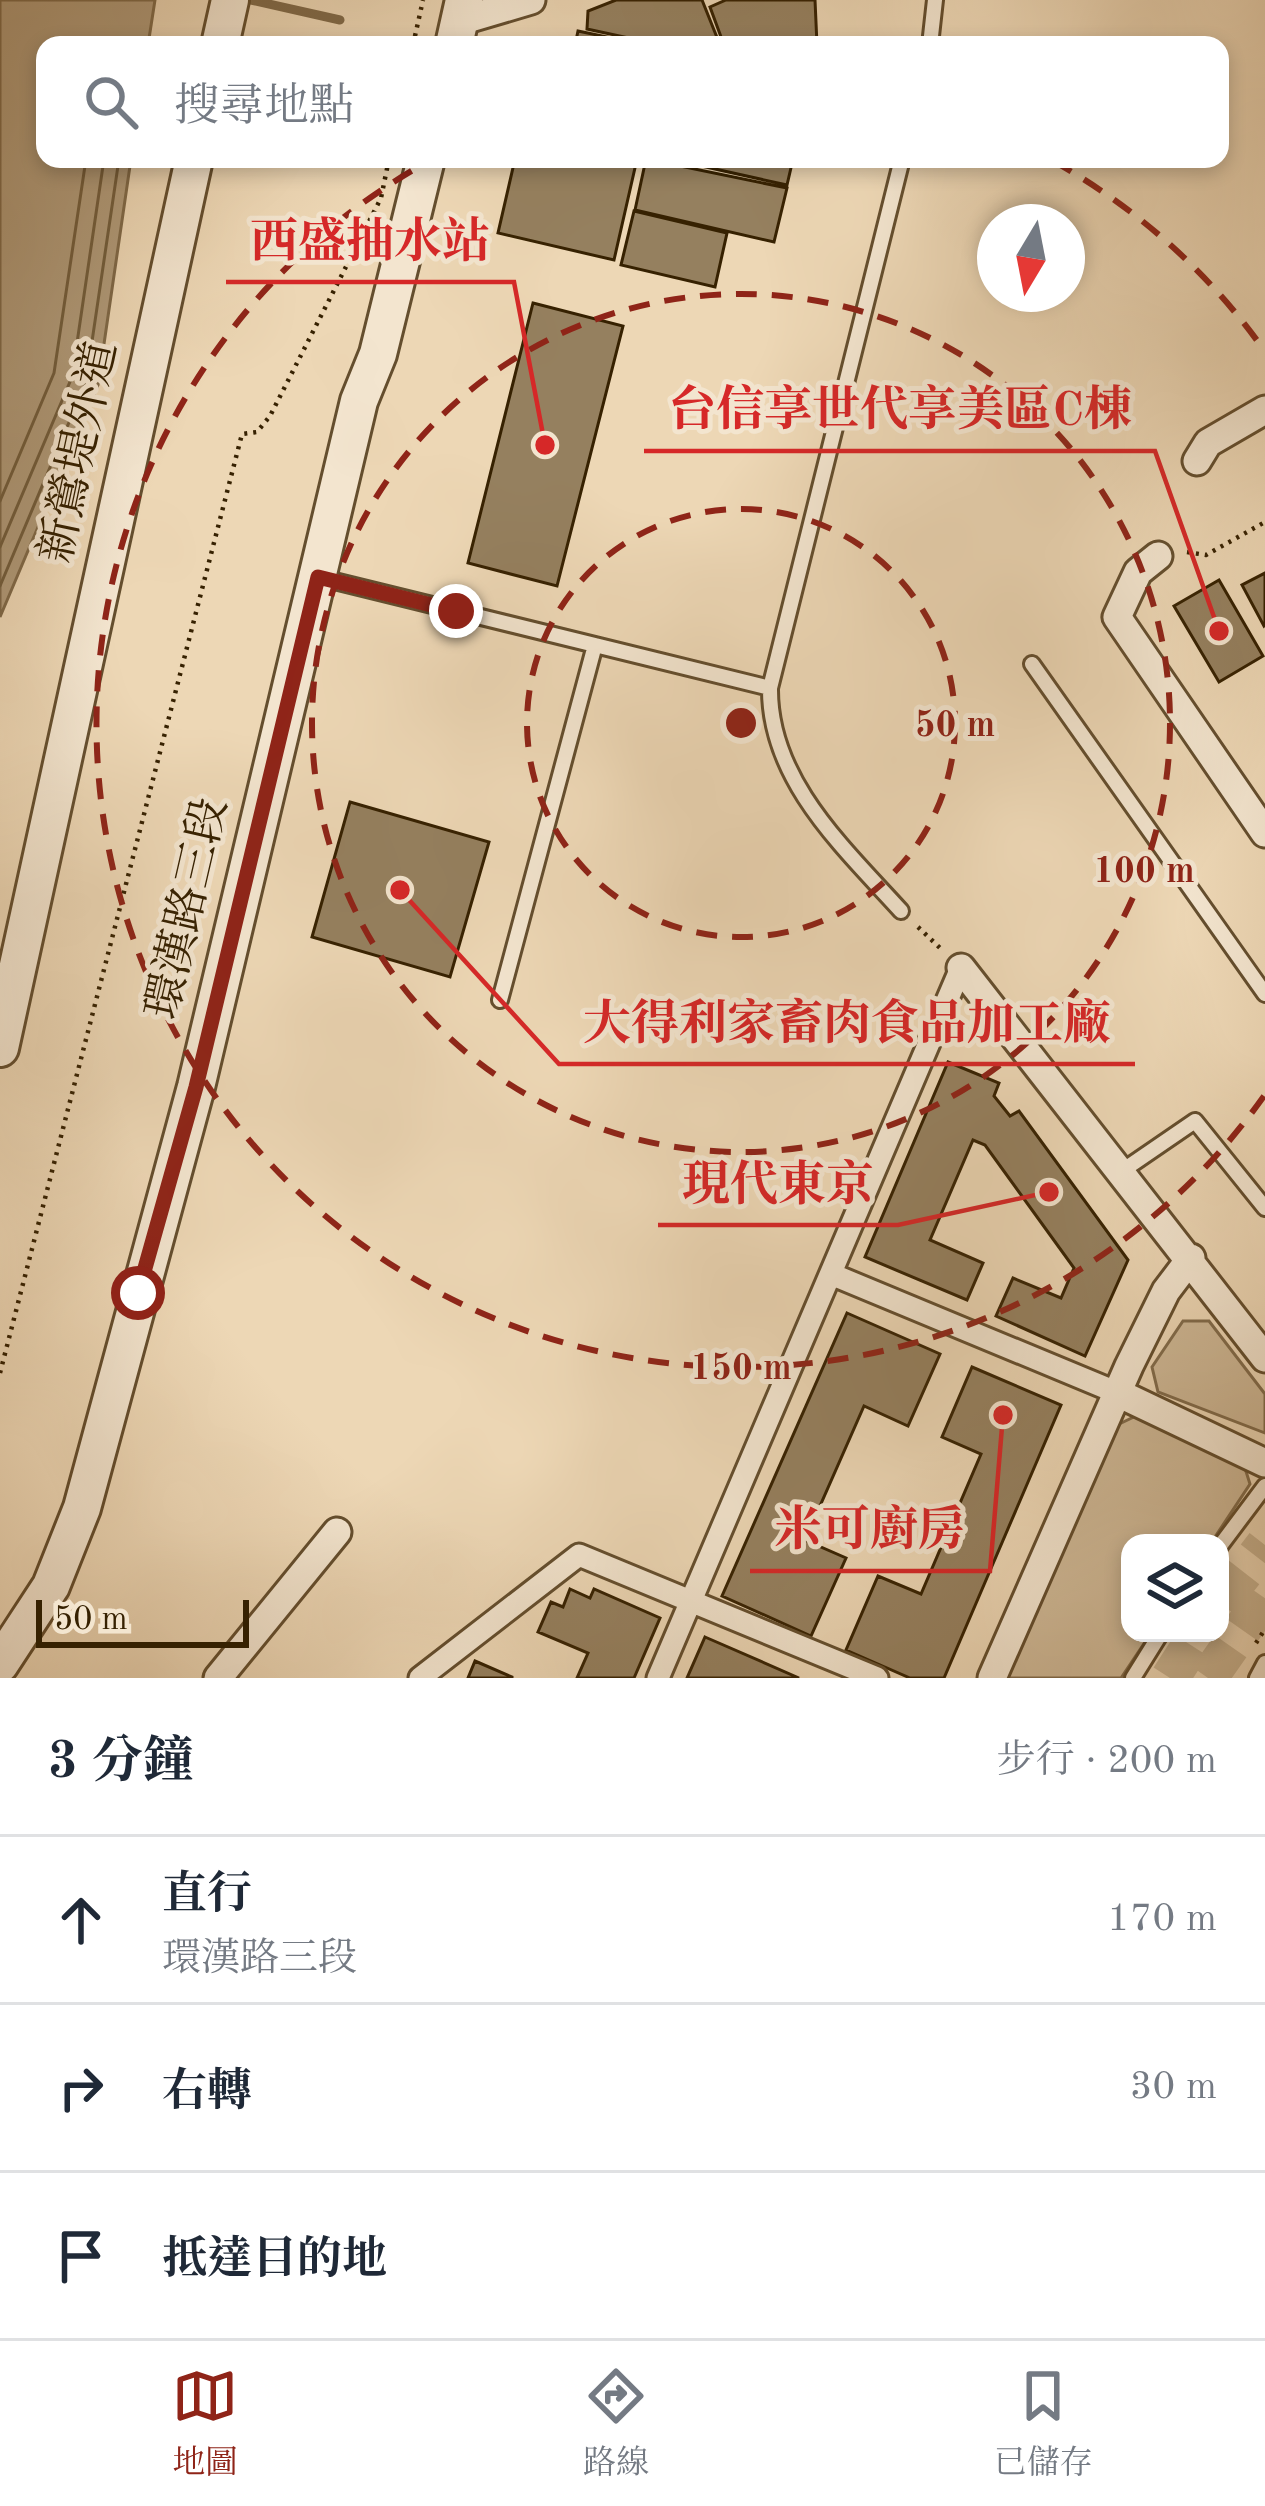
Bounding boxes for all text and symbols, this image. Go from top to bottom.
search box [36,36,1229,168]
icon: search [78,69,144,135]
text: 搜尋地點 [174,86,354,131]
callout: 西盛抽水站 [226,198,514,282]
north arrow [977,204,1085,312]
text: 西盛抽水站 [250,216,490,268]
street label: 新鶯堤外道 [31,336,126,567]
callout: 台信享世代享美區C棟 [644,367,1155,451]
text: 台信享世代享美區C棟 [668,383,1132,436]
route end [429,584,483,638]
centre of rings [720,702,762,744]
text: 50 m [915,709,995,745]
street label: 環漢路三段 [138,793,236,1024]
text: 100 m [1093,855,1195,891]
callout: 大得利家畜肉食品加工廠 [559,980,1135,1064]
text: 大得利家畜肉食品加工廠 [583,997,1111,1050]
callout: 現代東京 [658,1141,898,1225]
text: 現代東京 [682,1158,874,1211]
route start [111,1266,165,1320]
text: 150 m [690,1352,792,1388]
callout: 米可廚房 [750,1487,990,1571]
text: 米可廚房 [774,1504,966,1556]
map controls [1121,1534,1229,1642]
button: layers [1121,1534,1229,1642]
scale bar [36,1594,249,1647]
text: 50 m [54,1604,128,1637]
text: 3 分鐘 [48,1738,194,1789]
text: 步行 · 200 m [996,1742,1217,1781]
text: 直行 [162,1874,252,1919]
icon: ahead [48,1887,114,1953]
text: 170 m [1107,1900,1217,1939]
text: 環漢路三段 [162,1940,357,1979]
icon: right [48,2055,114,2121]
text: 30 m [1130,2068,1217,2107]
text: 右轉 [162,2071,252,2116]
icon: arrive [48,2223,114,2289]
text: 抵達目的地 [162,2239,387,2284]
tab: 地圖 [172,2363,238,2485]
tab: 路線 [583,2363,649,2485]
tab: 已儲存 [994,2363,1093,2485]

